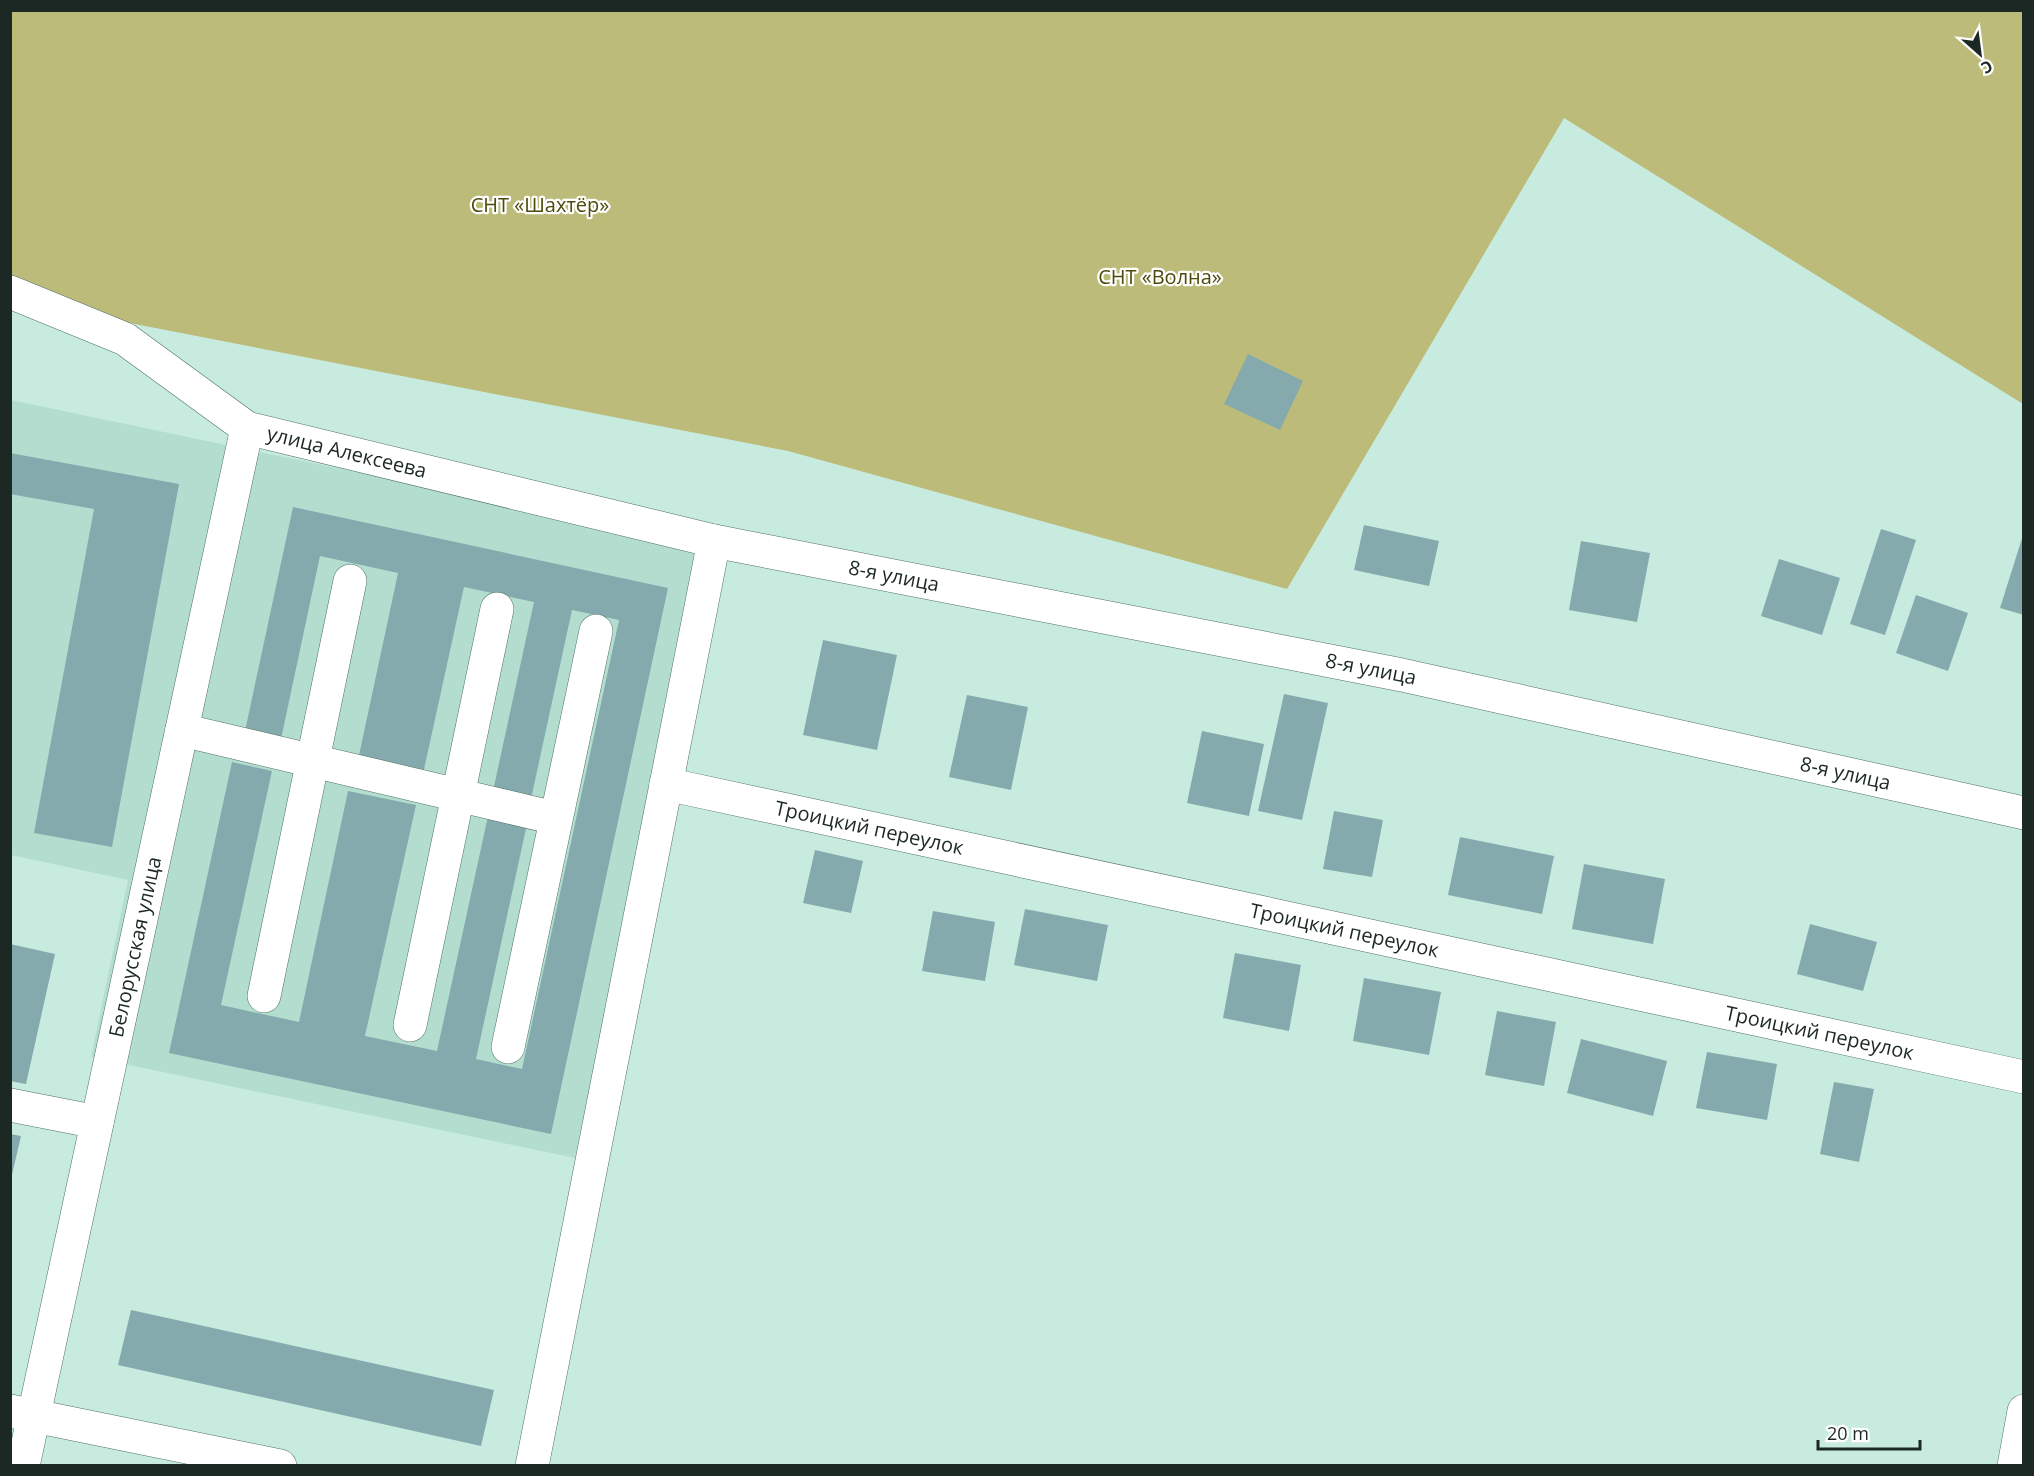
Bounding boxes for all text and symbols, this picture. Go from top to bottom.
north arrow [1950,24,2010,84]
text: С [1977,55,1997,79]
park label: СНТ «Шахтёр» [471,191,609,218]
park label: СНТ «Волна» [1098,263,1222,290]
street label: улица Алексеева [264,419,430,484]
street label: 8-я улица [846,554,942,598]
street label: 8-я улица [1323,646,1419,691]
street label: 8-я улица [1798,750,1894,796]
street label: Троицкий переулок [772,794,967,861]
street label: Белорусская улица [102,854,167,1040]
street label: Троицкий переулок [1248,896,1442,964]
street label: Троицкий переулок [1723,999,1917,1066]
scale bar [1818,1413,1920,1451]
text: 20 m [1827,1421,1869,1445]

